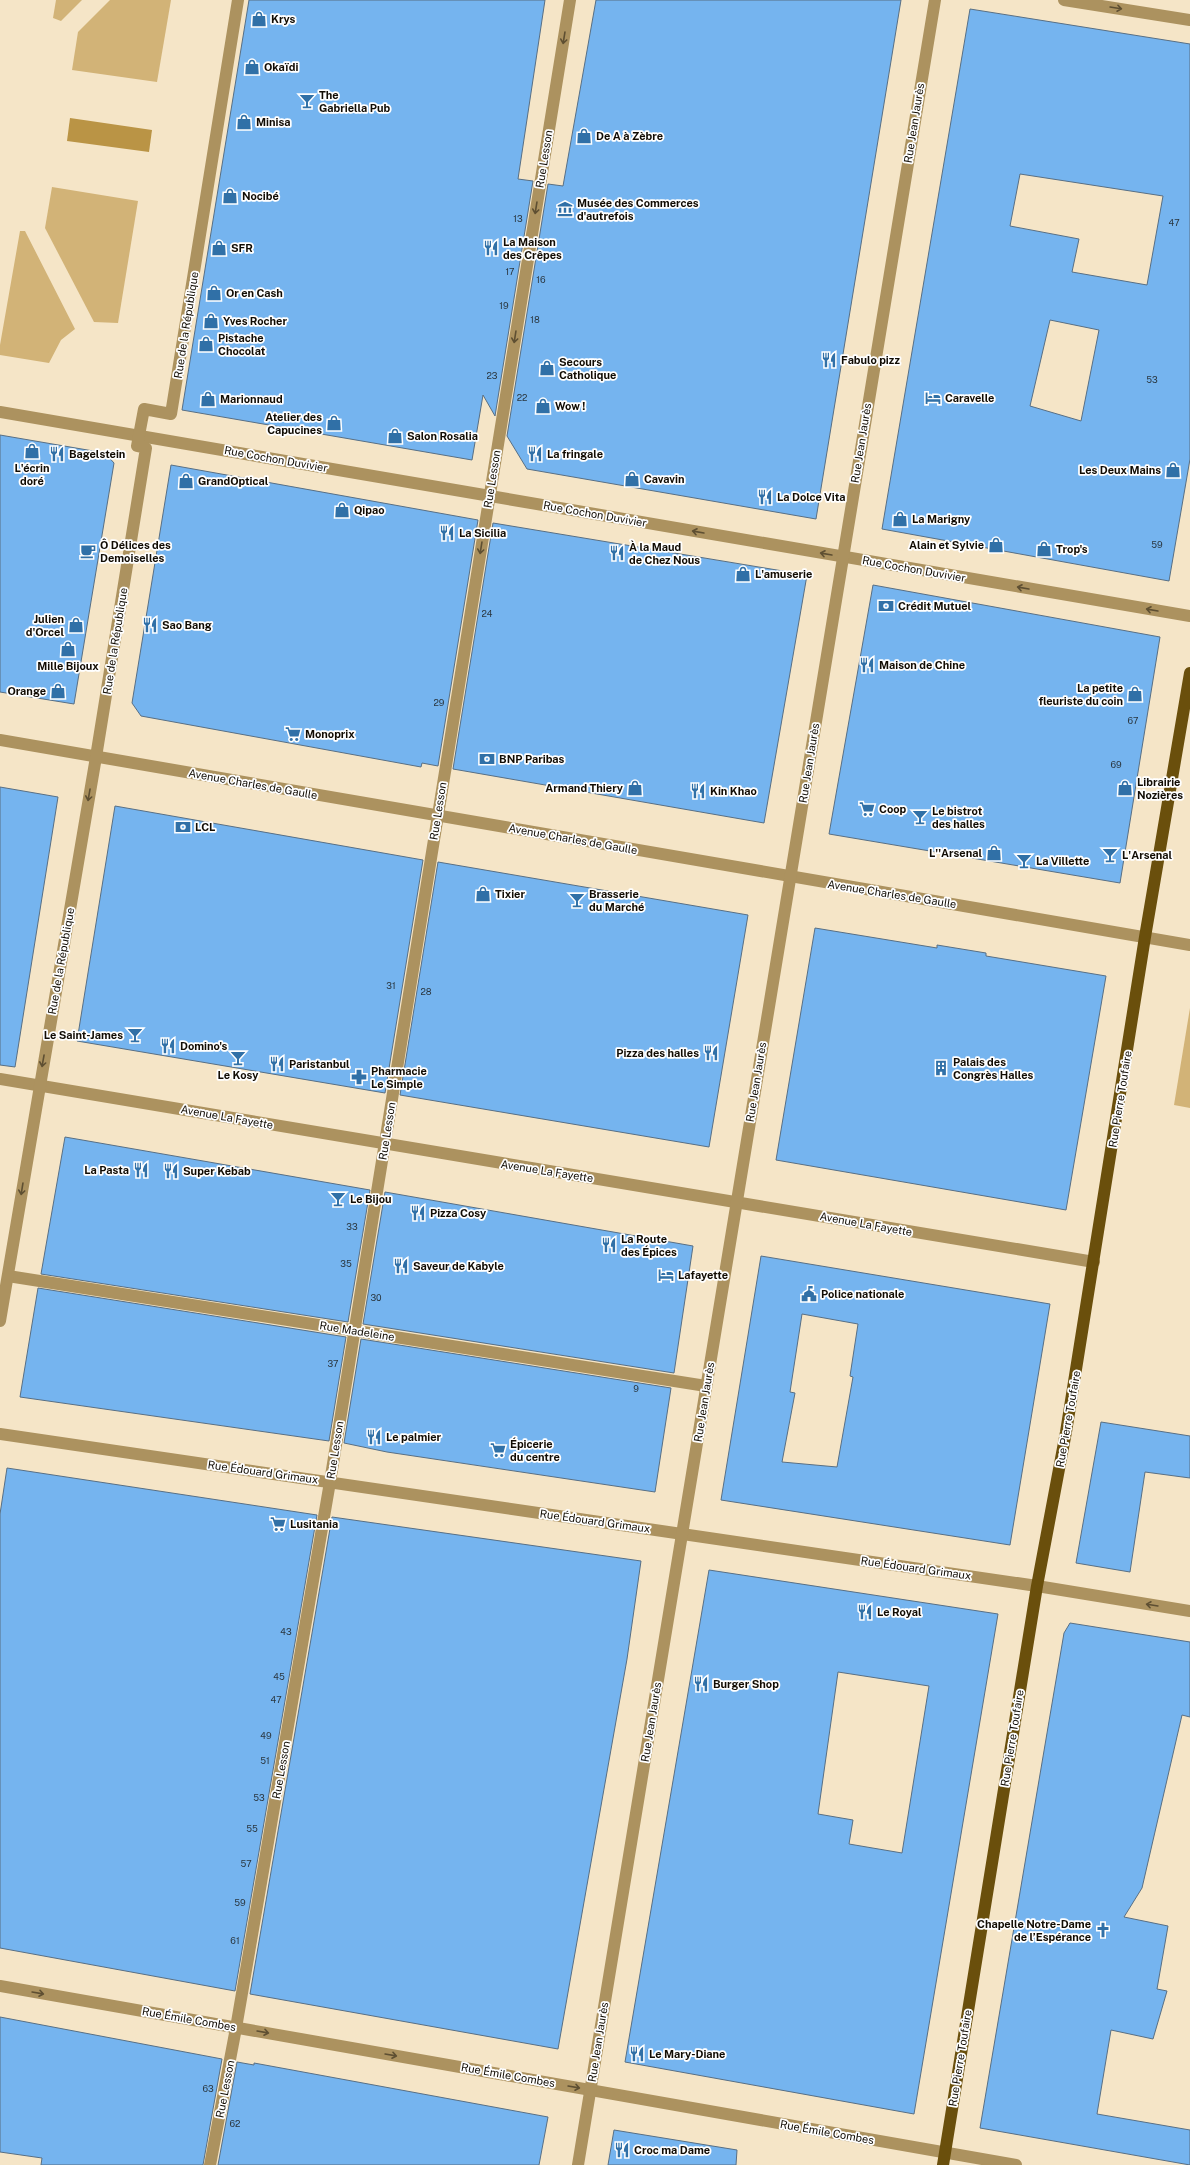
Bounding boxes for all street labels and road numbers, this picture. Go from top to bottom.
street label: Rue Jean Jaurès [902,82,926,164]
street label: Rue Lesson [533,129,555,189]
street label: Rue de la République [172,271,200,379]
street label: Rue Jean Jaurès [849,402,873,484]
street label: Rue Cochon Duvivier [223,444,329,474]
street label: Rue Lesson [481,449,503,509]
street label: Rue Cochon Duvivier [542,499,648,529]
street label: Rue Cochon Duvivier [861,554,967,584]
street label: Rue de la République [101,587,129,695]
street label: Rue Jean Jaurès [797,722,821,804]
street label: Avenue Charles de Gaulle [188,767,318,801]
street label: Rue Lesson [427,781,449,841]
street label: Avenue Charles de Gaulle [508,822,638,856]
street label: Avenue Charles de Gaulle [827,878,957,910]
street label: Rue de la République [46,907,76,1015]
street label: Rue Jean Jaurès [744,1041,768,1123]
street label: Rue Pierre Toufaire [1106,1050,1134,1148]
street label: Rue Lesson [376,1101,398,1161]
street label: Avenue La Fayette [180,1103,274,1131]
street label: Avenue La Fayette [500,1158,594,1184]
street label: Avenue La Fayette [819,1210,913,1238]
street label: Rue Madeleine [319,1319,395,1343]
street label: Rue Jean Jaurès [692,1361,716,1443]
street label: Rue Pierre Toufaire [1054,1370,1082,1468]
street label: Rue Lesson [324,1420,346,1480]
street label: Rue Édouard Grimaux [207,1457,319,1486]
street label: Rue Édouard Grimaux [539,1506,651,1535]
street label: Rue Édouard Grimaux [860,1553,972,1582]
street label: Rue Jean Jaurès [639,1681,663,1763]
street label: Rue Pierre Toufaire [998,1689,1026,1787]
street label: Rue Lesson [270,1740,292,1800]
street label: Rue Jean Jaurès [586,2001,610,2083]
street label: Rue Émile Combes [141,2004,237,2033]
street label: Rue Pierre Toufaire [946,2009,974,2107]
street label: Rue Lesson [214,2059,236,2119]
street label: Rue Émile Combes [460,2060,556,2089]
street label: Rue Émile Combes [779,2117,875,2146]

